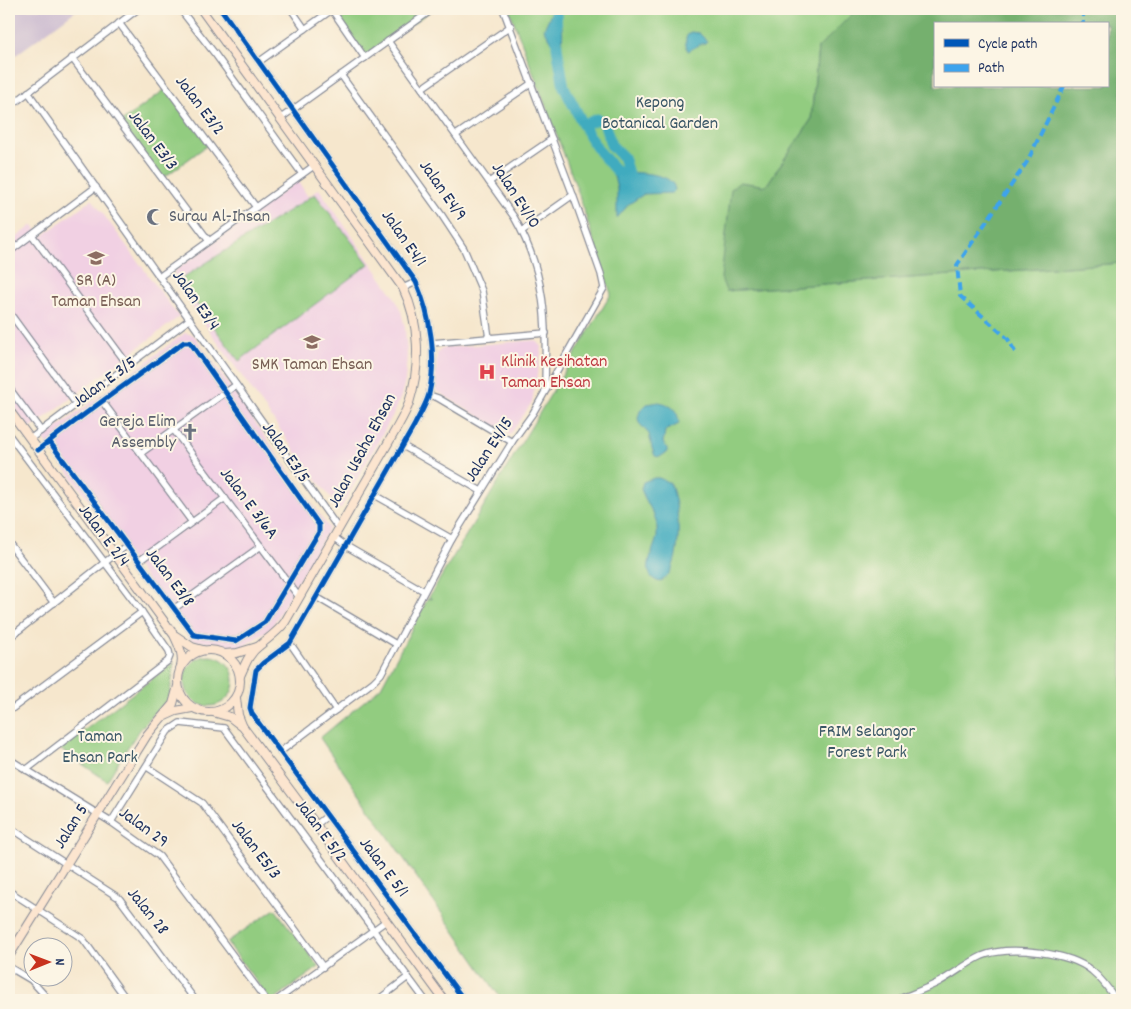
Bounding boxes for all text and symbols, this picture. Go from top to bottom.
legend [934,22,1108,88]
text: Cycle path [978,34,1038,56]
text: Path [978,58,1004,80]
street label: Jalan E3/2 [168,71,230,141]
park label: Kepong Botanical Garden [602,91,718,137]
street label: Jalan E3/3 [121,106,183,176]
street label: Jalan E4/9 [412,155,472,227]
street label: Jalan E4/10 [484,158,546,234]
place label: Surau Al-Ihsan [169,205,270,230]
street label: Jalan E4/1 [374,205,432,273]
mosque icon: Surau Al-Ihsan [145,207,165,227]
school or university icon: SR (A) Taman Ehsan [86,248,106,268]
street label: Jalan E3/4 [165,266,225,336]
place label: SR (A) Taman Ehsan [51,269,141,315]
school or university icon: SMK Taman Ehsan [302,332,322,352]
place label: Klinik Kesihatan Taman Ehsan [501,350,607,396]
street label: Jalan E 3/5 [68,351,142,415]
place label: SMK Taman Ehsan [252,353,372,378]
hospital icon: Klinik Kesihatan Taman Ehsan [477,362,497,382]
street label: Jalan Usaha Ehsan [322,389,404,513]
place label: Gereja Elim Assembly [99,410,177,456]
street label: Jalan E4/15 [460,412,520,488]
street label: Jalan E3/5 [255,417,315,489]
church icon: Gereja Elim Assembly [180,422,200,442]
street label: Jalan E 3/6A [213,463,283,545]
street label: Jalan E 2/4 [71,499,135,573]
street label: Jalan E3/8 [138,543,200,613]
park label: FRIM Selangor Forest Park [819,720,916,766]
park label: Taman Ehsan Park [62,725,138,771]
street label: Jalan E 5/2 [288,794,352,868]
street label: Jalan 5 [49,800,95,854]
street label: Jalan 29 [113,801,173,855]
street label: Jalan E5/3 [224,815,286,885]
street label: Jalan E 5/1 [352,833,414,903]
street label: Jalan 28 [120,883,174,941]
north arrow [22,936,72,986]
text: N [49,958,69,966]

